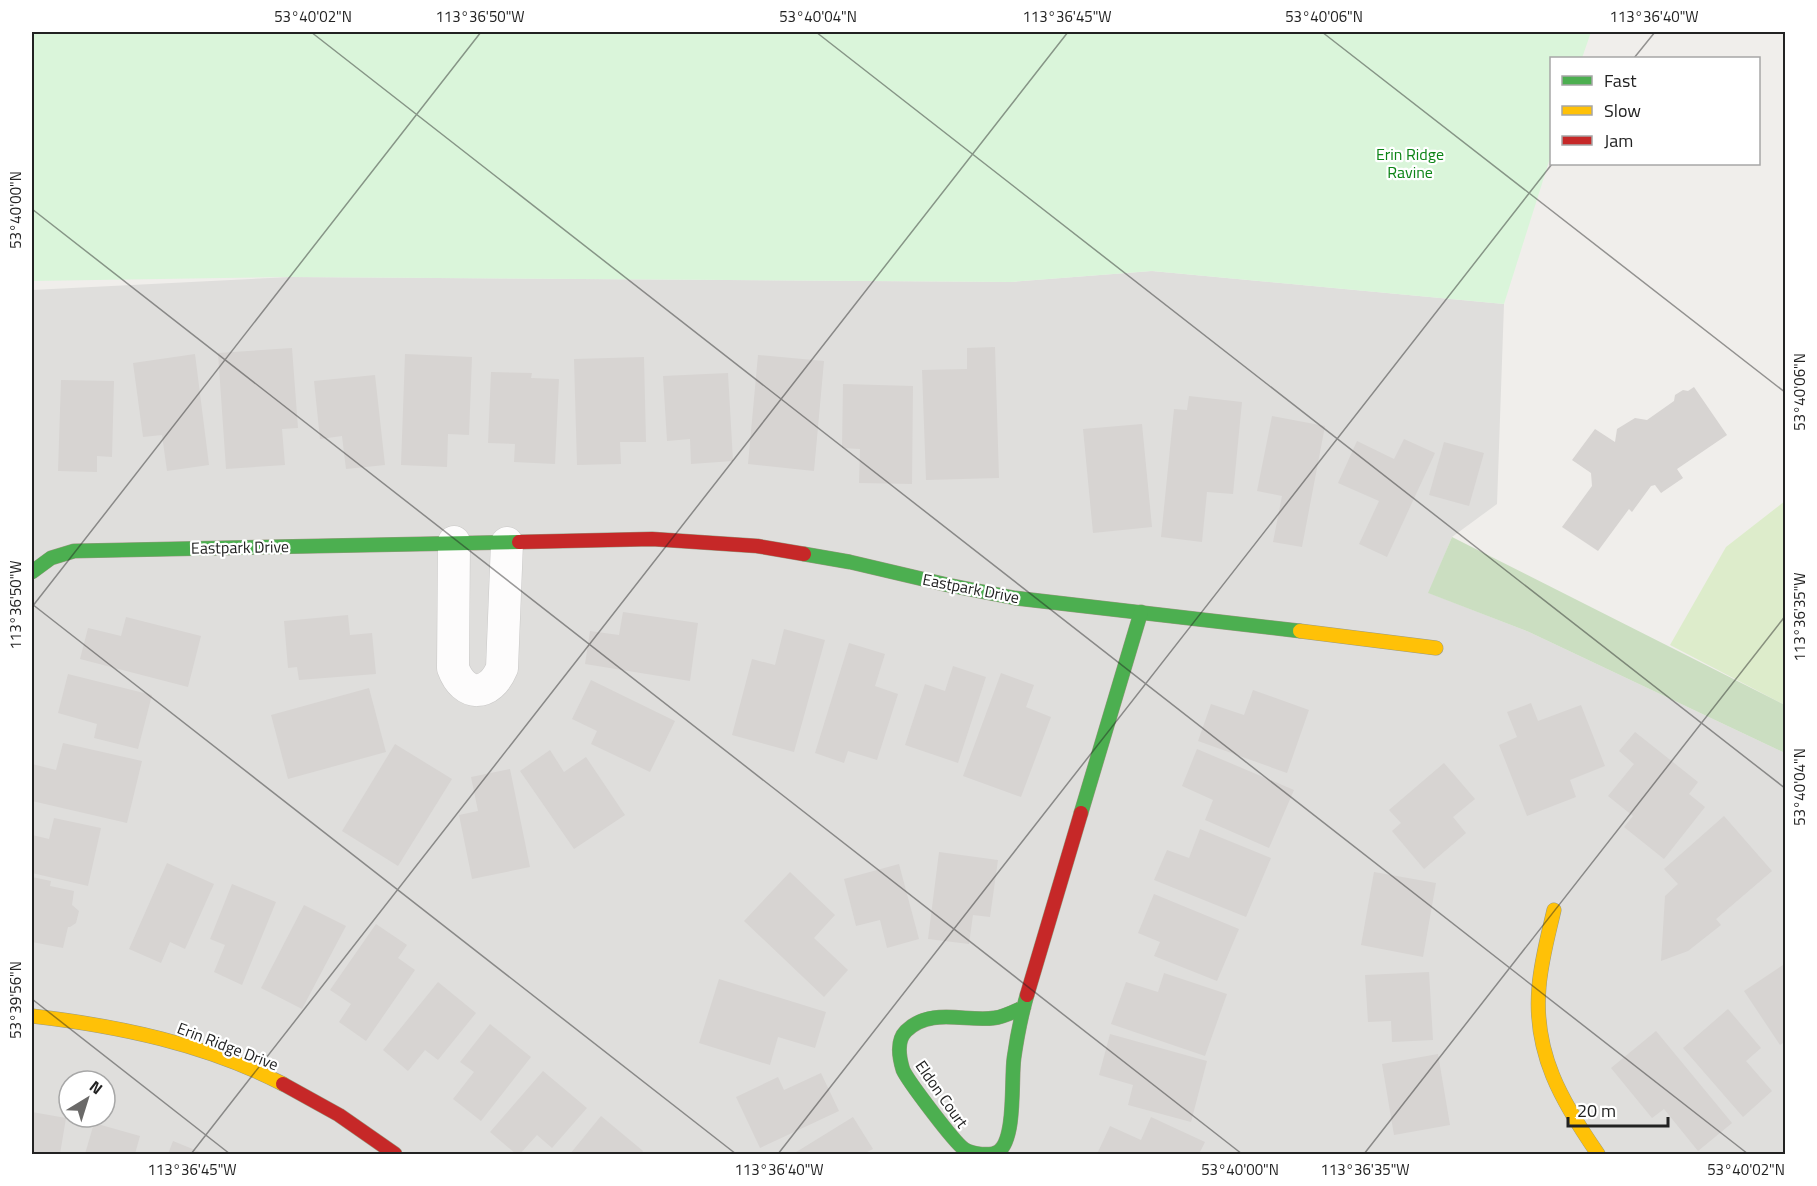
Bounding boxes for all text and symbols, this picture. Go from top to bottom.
text: 53°40'02"N [274,5,352,28]
text: 113°36'50"W [435,5,525,28]
text: 53°40'04"N [779,5,857,28]
text: 113°36'45"W [1022,5,1112,28]
text: 53°40'06"N [1285,5,1363,28]
text: 113°36'40"W [1609,5,1699,28]
legend [1550,57,1760,165]
text: Fast [1604,67,1637,94]
text: Slow [1604,97,1641,124]
text: Jam [1604,127,1633,154]
park label: Erin Ridge Ravine [1376,142,1444,184]
text: 53°40'00"N [4,171,27,249]
text: 53°40'06"N [1788,353,1811,431]
street label: Eastpark Drive [191,534,289,560]
text: 113°36'50"W [4,560,27,650]
street label: Eastpark Drive [921,567,1021,609]
text: 113°36'35"W [1788,572,1811,662]
text: 53°40'04"N [1788,748,1811,826]
text: 53°39'56"N [4,961,27,1039]
street label: Erin Ridge Drive [174,1016,282,1076]
street label: Eldon Court [910,1055,974,1133]
north arrow [57,1069,117,1129]
text: N [84,1074,108,1100]
scale bar [1568,1090,1668,1128]
text: 20 m [1577,1097,1616,1124]
text: 113°36'45"W [147,1158,237,1181]
text: 113°36'40"W [734,1158,824,1181]
text: 53°40'00"N [1201,1158,1279,1181]
text: 113°36'35"W [1320,1158,1410,1181]
text: 53°40'02"N [1707,1158,1785,1181]

